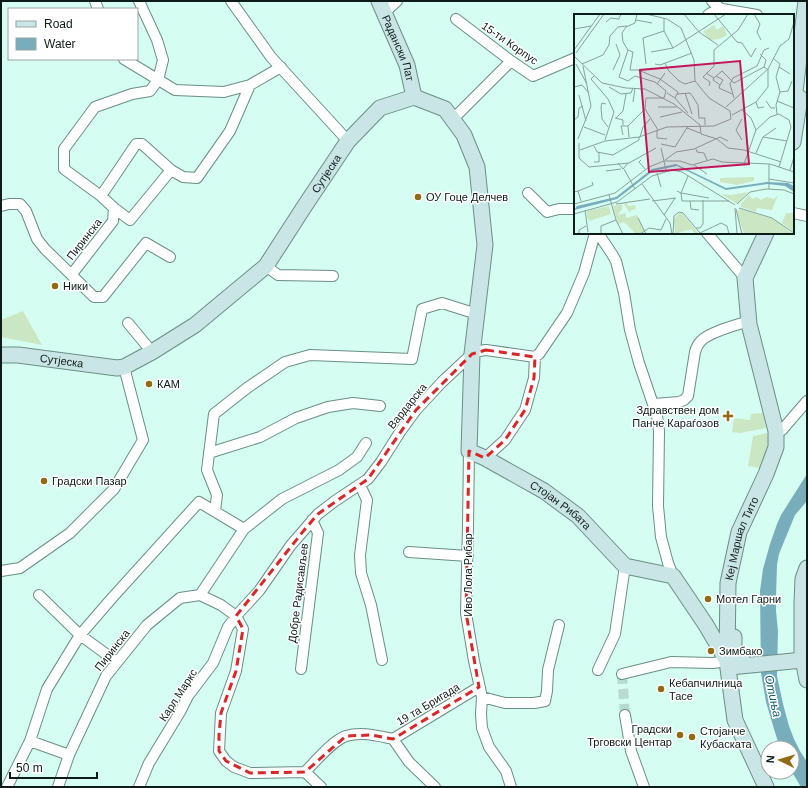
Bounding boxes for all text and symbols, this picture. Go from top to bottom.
legend [8,8,138,60]
street label: Радански Пат [380,13,416,82]
inset map [574,14,794,234]
text: Road [44,17,73,31]
street label: 15-ти Корпус [480,19,541,67]
text: Water [44,37,76,51]
street label: Сутјеска [309,151,344,195]
place label: ОУ Гоце Делчев [426,191,508,203]
marker: ОУ Гоце Делчев [413,192,423,202]
street label: Пиринска [64,215,104,262]
place label: Ники [63,280,88,292]
marker: Ники [50,281,60,291]
street label: Сутјеска [39,352,85,370]
place label: КАМ [157,378,180,390]
marker: КАМ [144,379,154,389]
street label: Вардарска [385,380,429,431]
place label: Здравствен дом Панче Караѓозов [632,404,719,429]
marker: Здравствен дом Панче Караѓозов [722,410,734,422]
place label: Градски Пазар [52,475,127,487]
marker: Градски Пазар [39,476,49,486]
street label: Стојан Рибата [528,479,594,533]
street label: Кеј Маршал Тито [723,495,761,581]
street label: Иво Лола Рибар [462,533,474,617]
street label: Добре Радисављев [286,542,310,644]
place label: Мотел Гарни [716,593,781,605]
marker: Мотел Гарни [703,594,713,604]
street label: Пиринска [92,626,132,673]
place label: Зимбако [719,645,762,657]
marker: Зимбако [706,646,716,656]
street label: Карл Маркс [157,666,200,723]
water label: Отиња [762,674,784,719]
place label: Кебапчилница Тасе [669,677,743,702]
street label: 19 та Бригада [394,680,462,728]
marker: Кебапчилница Тасе [656,684,666,694]
place label: Градски Трговски Центар [587,723,672,748]
place label: Стојанче Кубаската [700,725,753,750]
marker: Градски Трговски Центар [675,730,685,740]
marker: Стојанче Кубаската [687,732,697,742]
north arrow [760,740,800,780]
scale bar [10,754,97,780]
text: N [764,755,776,764]
text: 50 m [16,761,43,775]

